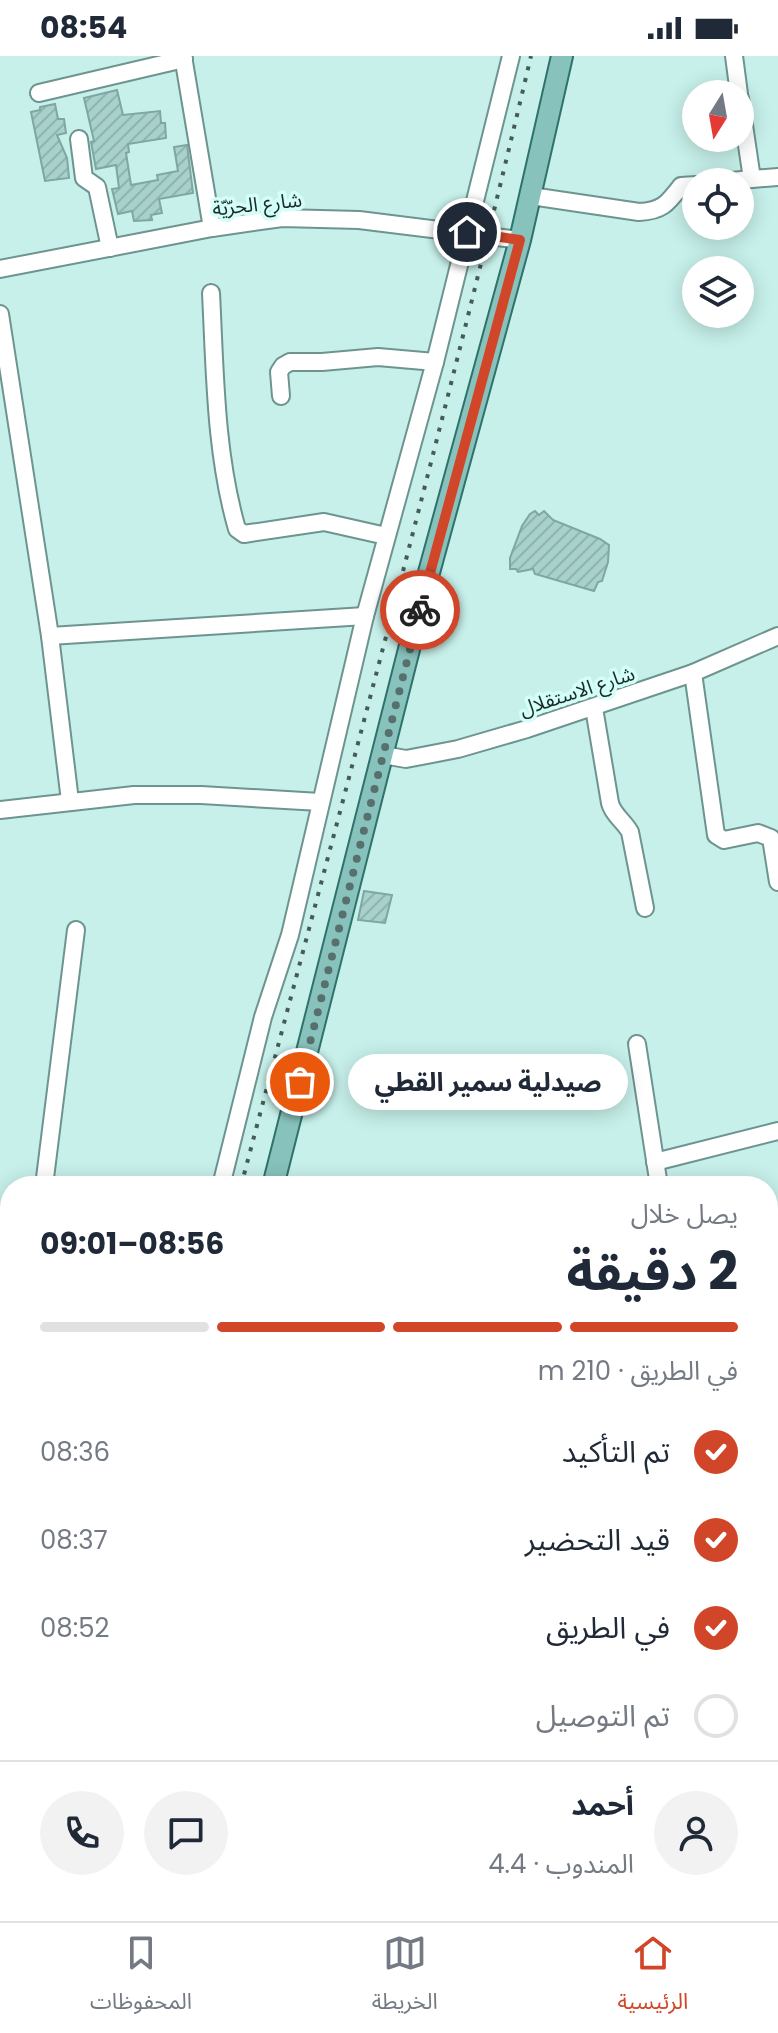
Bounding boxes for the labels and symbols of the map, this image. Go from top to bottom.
north arrow [682,80,754,152]
street label: شارع الحرّيّة [211,185,303,224]
pin [433,198,501,266]
courier [380,570,460,650]
street label: شارع الاستقلال [516,659,639,724]
pin [266,1048,334,1116]
callout: صيدلية سمير القطي [348,1054,628,1110]

